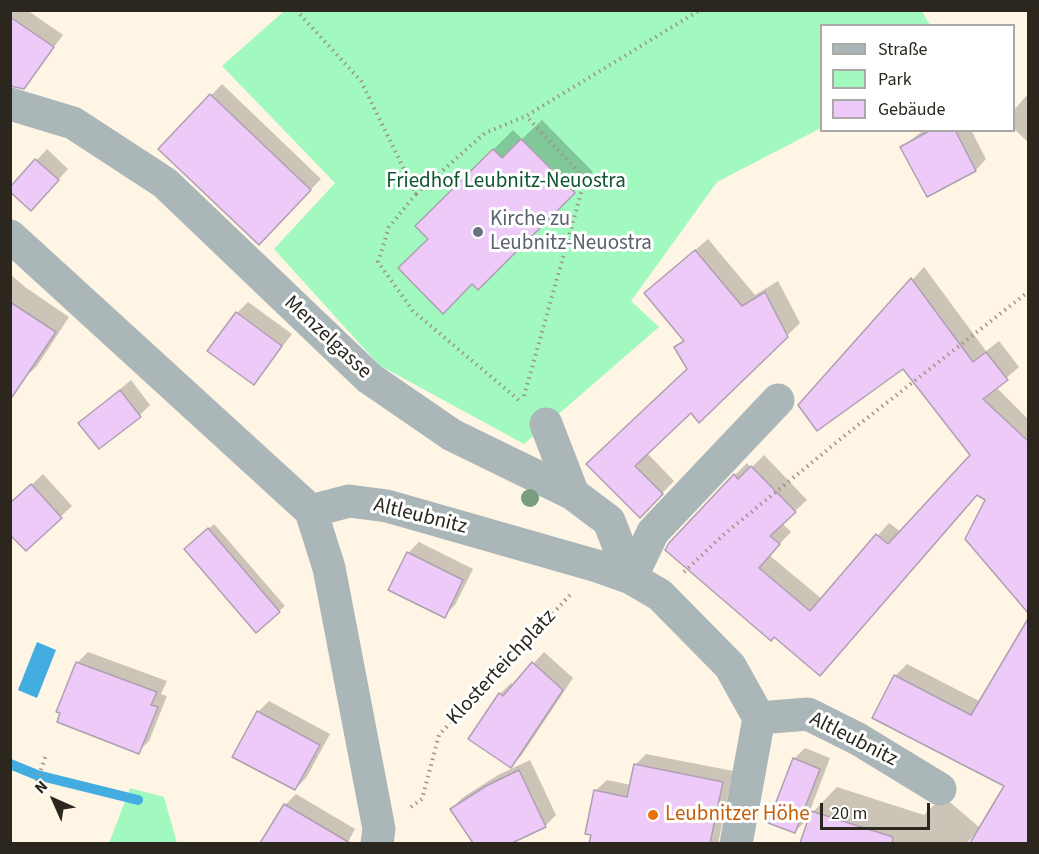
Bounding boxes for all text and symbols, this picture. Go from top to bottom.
legend [820,24,1015,132]
text: Straße [878,37,927,62]
text: Park [878,67,912,92]
text: Gebäude [878,97,946,122]
park label: Friedhof Leubnitz-Neuostra [386,169,626,195]
place label: Kirche zu Leubnitz-Neuostra [490,207,652,257]
marker: Kirche zu Leubnitz-Neuostra [471,225,485,239]
street label: Menzelgasse [278,291,376,385]
street label: Altleubnitz [371,493,469,541]
street label: Klosterteichplatz [442,605,562,731]
street label: Altleubnitz [805,707,901,773]
north arrow [24,770,84,830]
text: N [30,776,53,799]
scale bar [823,791,932,829]
text: 20 m [831,801,867,826]
place label: Leubnitzer Höhe [665,802,810,828]
marker: Leubnitzer Höhe [646,808,660,822]

